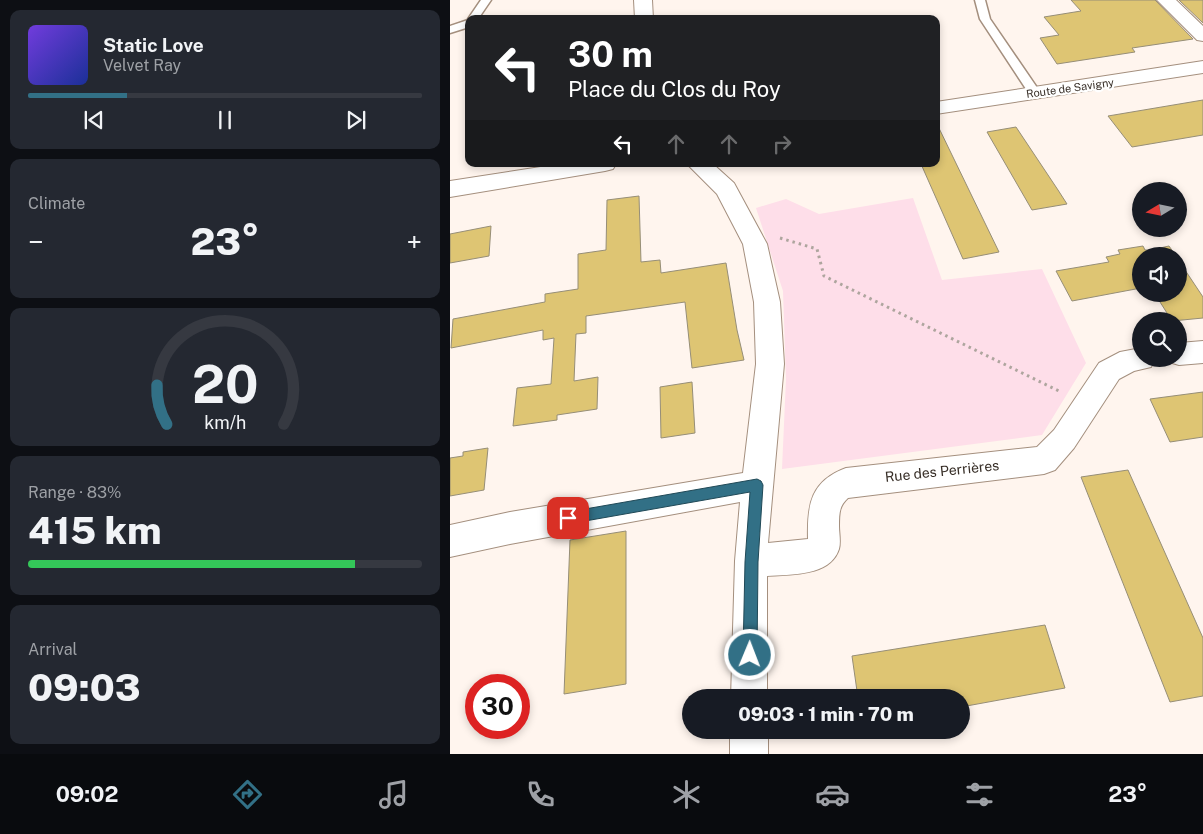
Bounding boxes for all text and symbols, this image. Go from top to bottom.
text: Static Love [103,34,204,56]
text: 30 m [568,34,653,75]
icon: left [485,35,550,100]
text: Velvet Ray [103,56,181,75]
text: Place du Clos du Roy [568,76,781,102]
street label: Route de Savigny [1025,76,1115,100]
icon: previous [80,106,108,134]
icon: pause [211,106,239,134]
icon: next [342,106,370,134]
icon: left [609,130,637,158]
icon: ahead [662,130,690,158]
icon: ahead [715,130,743,158]
icon: right [768,130,796,158]
north arrow [1132,182,1188,238]
map controls [1132,182,1187,367]
text: Climate [28,194,85,213]
text: 23° [191,219,259,264]
text: − [28,225,44,258]
text: + [406,225,422,258]
button: sound [1132,247,1187,302]
button: search [1132,312,1187,367]
text: 20 [192,354,258,415]
text: km/h [204,412,246,433]
street label: Rue des Perrières [884,457,1000,485]
text: Range · 83% [28,483,122,502]
pin [547,497,589,539]
icon: arrive [554,504,582,532]
text: 415 km [28,508,162,553]
position arrow [723,628,775,680]
text: Arrival [28,640,77,659]
text: 09:03 [28,665,141,710]
speed limit sign: 30 [465,674,530,739]
text: 09:03 · 1 min · 70 m [738,703,914,725]
icon: directions [230,777,265,812]
icon: music [376,777,411,812]
icon: phone [523,777,558,812]
icon: climate [669,777,704,812]
icon: car [815,777,850,812]
icon: filters [962,777,997,812]
text: 09:02 [56,781,118,807]
text: 23° [1108,781,1147,807]

